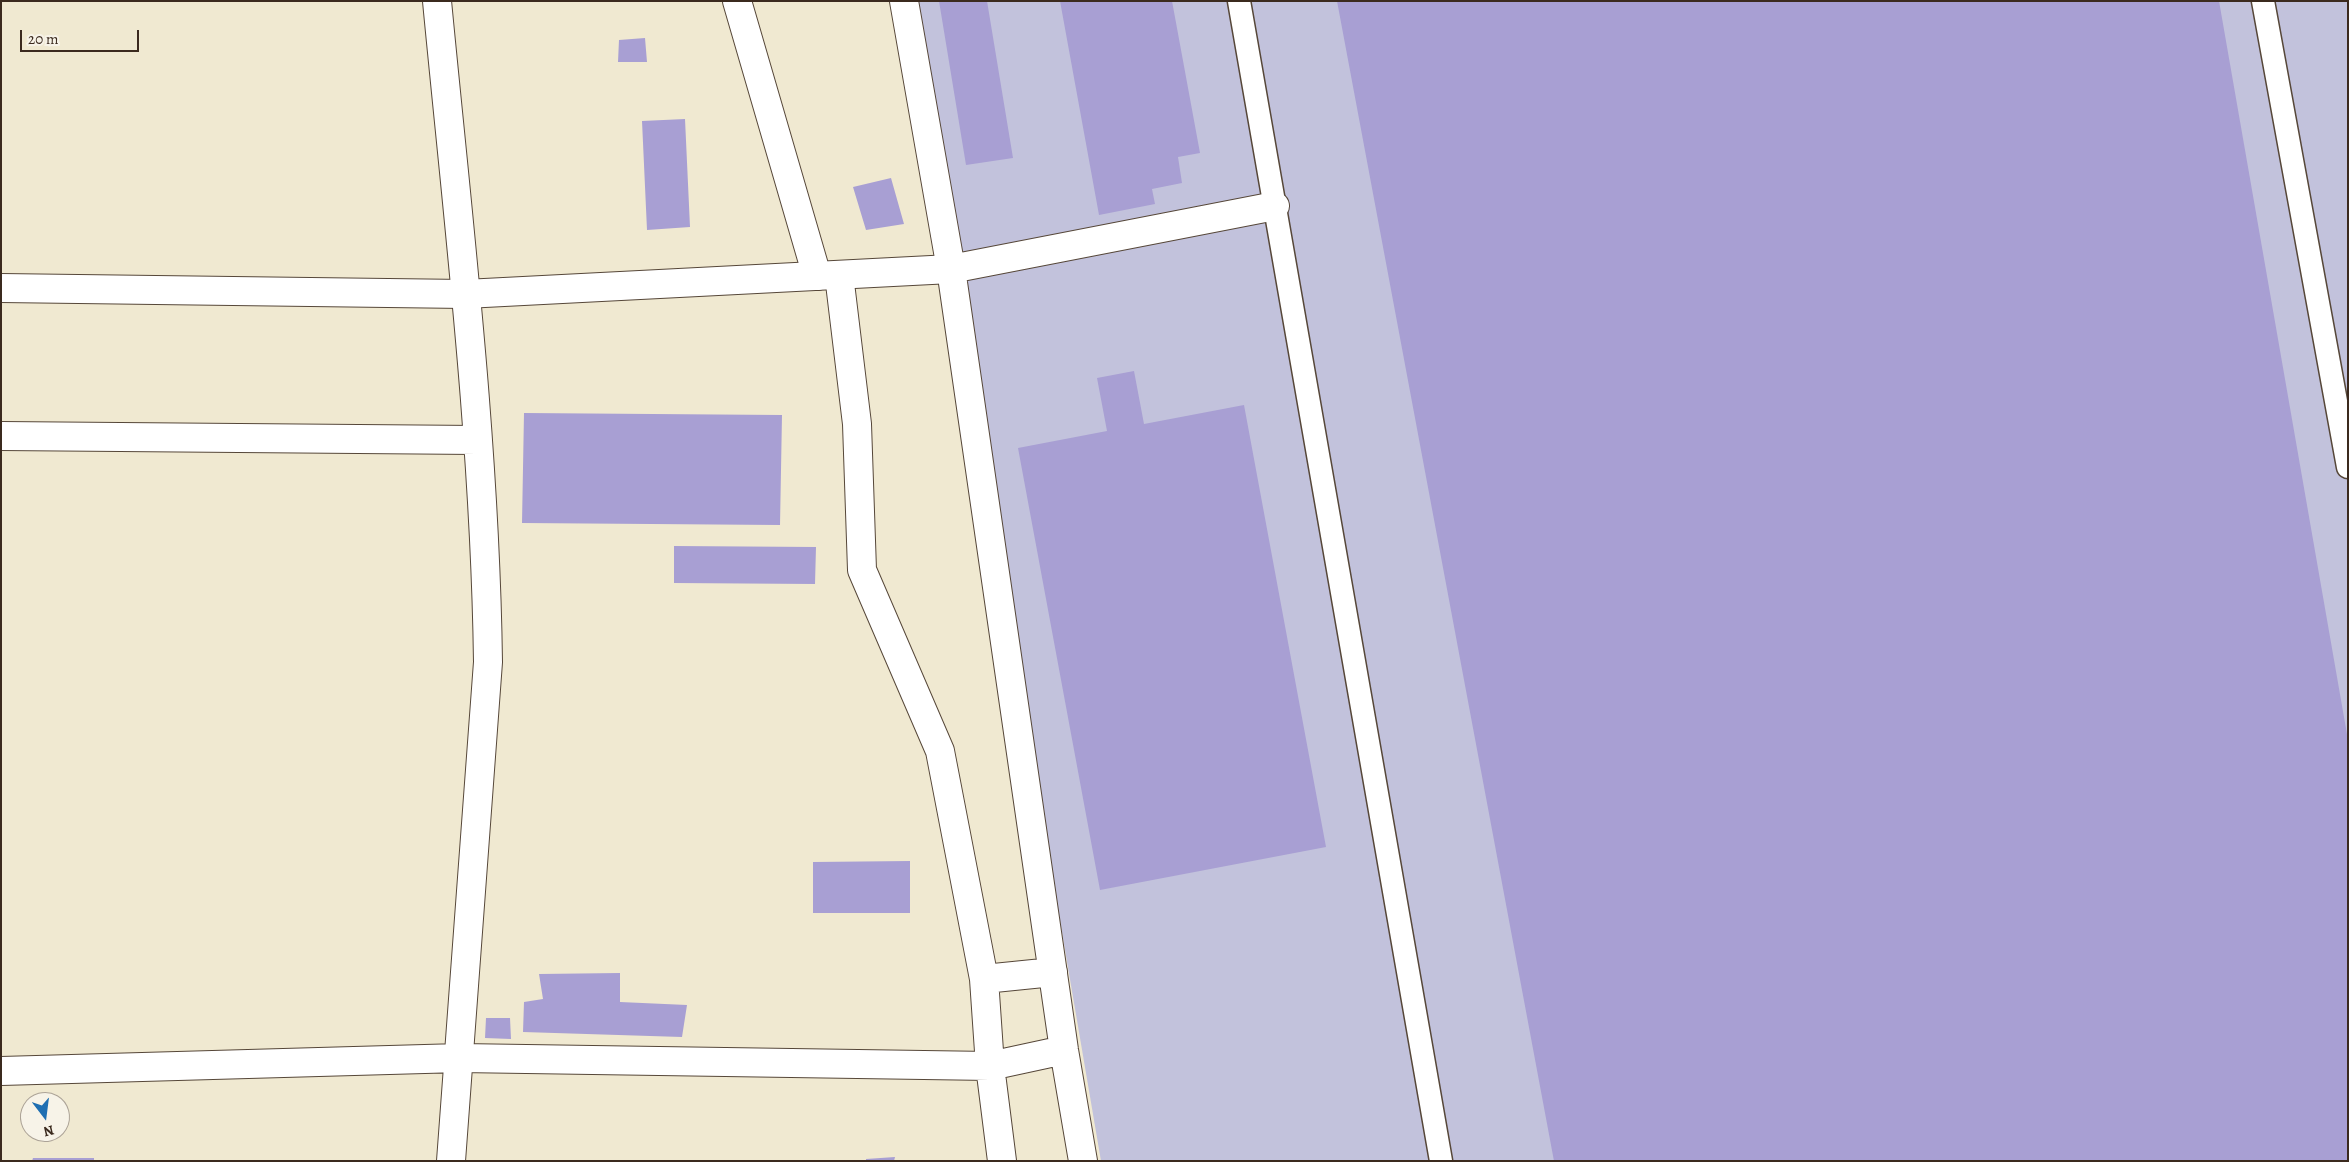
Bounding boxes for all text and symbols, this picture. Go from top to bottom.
scale bar [22,20,141,52]
text: 20 m [28,29,59,49]
north arrow [20,1092,70,1142]
text: N [41,1121,56,1142]

